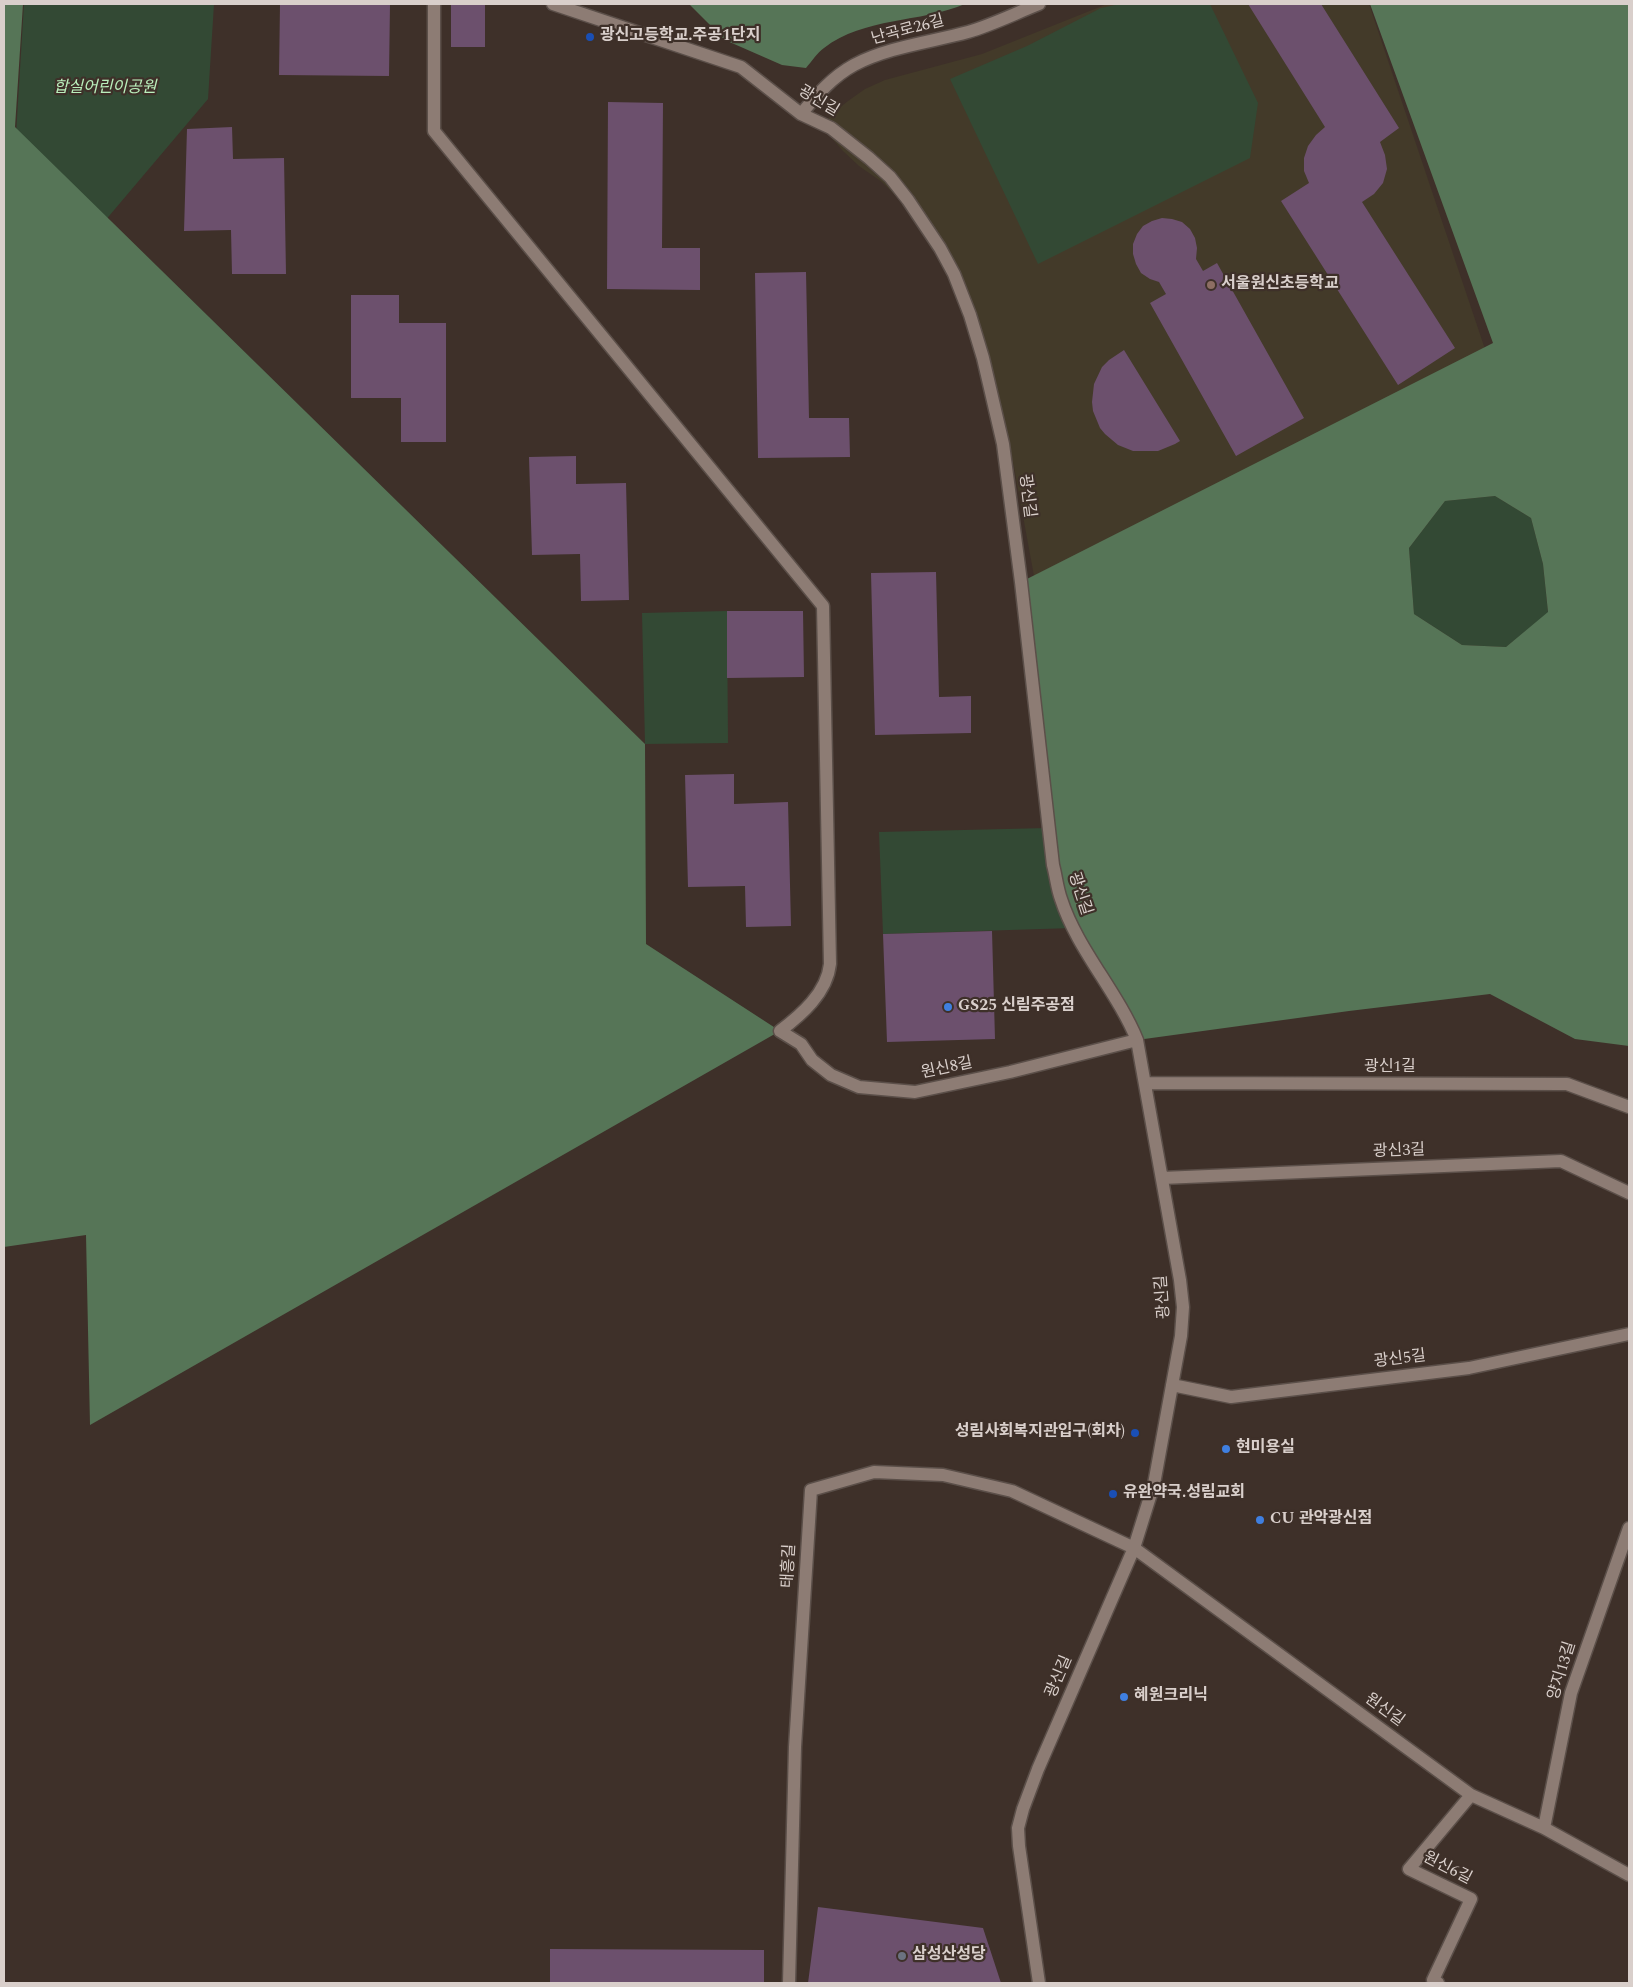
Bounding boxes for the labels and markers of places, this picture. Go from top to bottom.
place label: 광신고등학교.주공1단지 [600,27,760,47]
marker: 광신고등학교.주공1단지 [584,31,596,43]
place label: 서울원신초등학교 [1221,275,1339,295]
marker: 서울원신초등학교 [1205,279,1217,291]
place label: GS25 신림주공점 [958,997,1075,1017]
marker: GS25 신림주공점 [942,1001,954,1013]
place label: 성림사회복지관입구(회차) [955,1423,1125,1443]
marker: 성림사회복지관입구(회차) [1129,1427,1141,1439]
place label: 현미용실 [1236,1439,1295,1459]
marker: 현미용실 [1220,1443,1232,1455]
place label: 유완약국.성림교회 [1123,1484,1245,1504]
marker: 유완약국.성림교회 [1107,1488,1119,1500]
place label: CU 관악광신점 [1270,1510,1372,1530]
marker: CU 관악광신점 [1254,1514,1266,1526]
place label: 혜원크리닉 [1134,1687,1208,1707]
marker: 혜원크리닉 [1118,1691,1130,1703]
place label: 삼성산성당 [912,1946,986,1966]
marker: 삼성산성당 [896,1950,908,1962]

